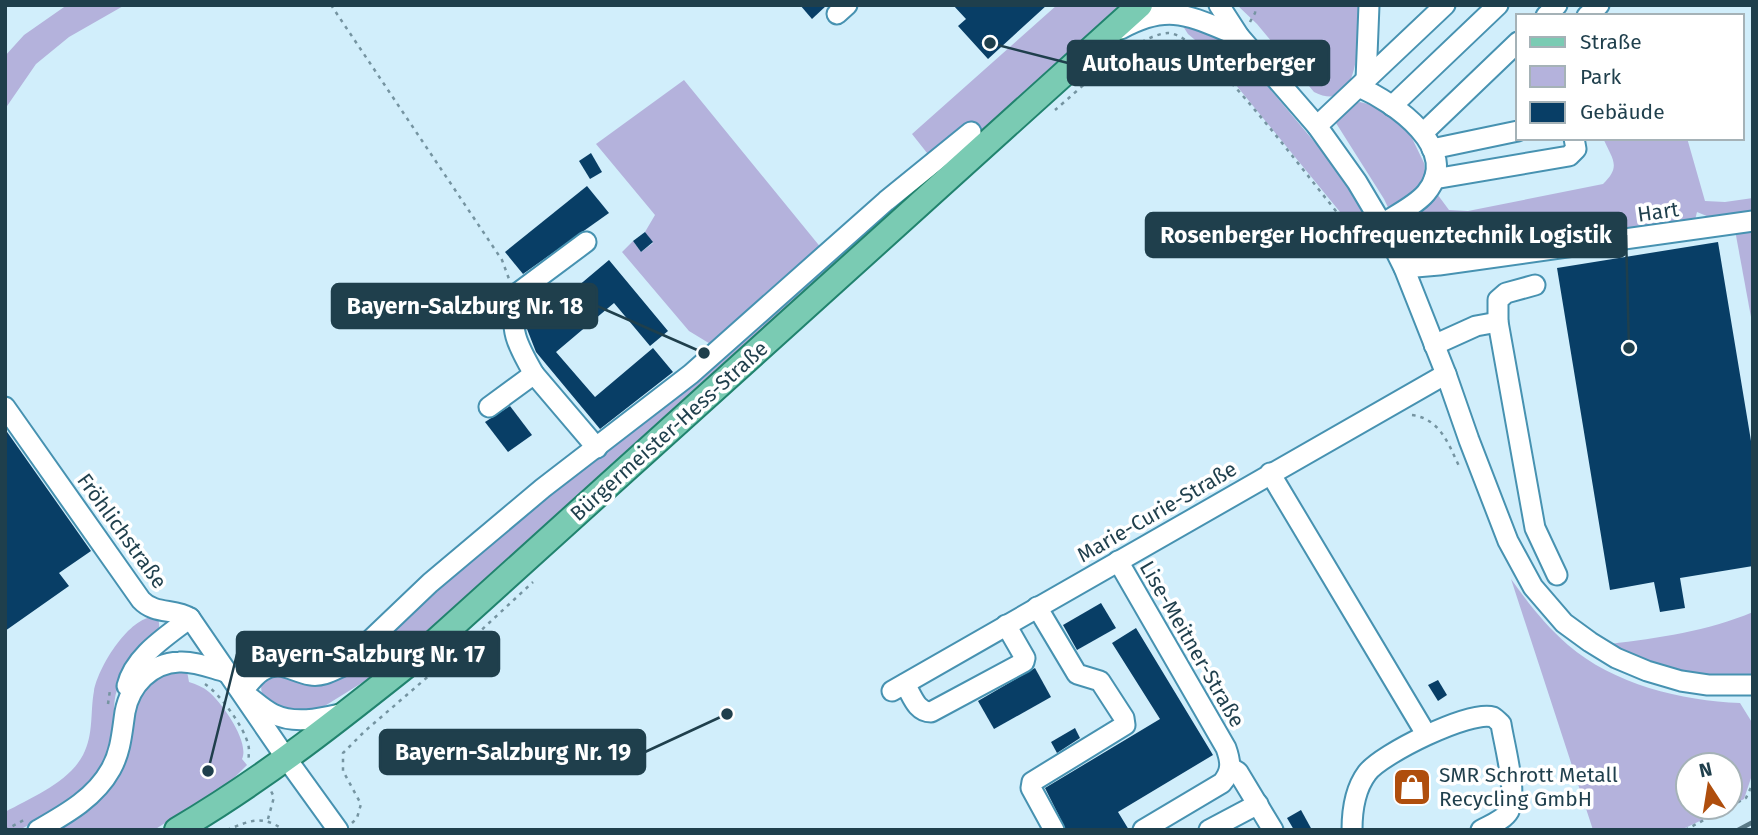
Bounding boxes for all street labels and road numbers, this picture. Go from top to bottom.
street label: Hart [1636,196,1681,228]
street label: Bürgermeister-Hess-Straße [565,335,773,527]
street label: Marie-Curie-Straße [1072,456,1242,568]
street label: Fröhlichstraße [71,468,173,594]
street label: Lise-Meitner-Straße [1134,556,1250,732]

